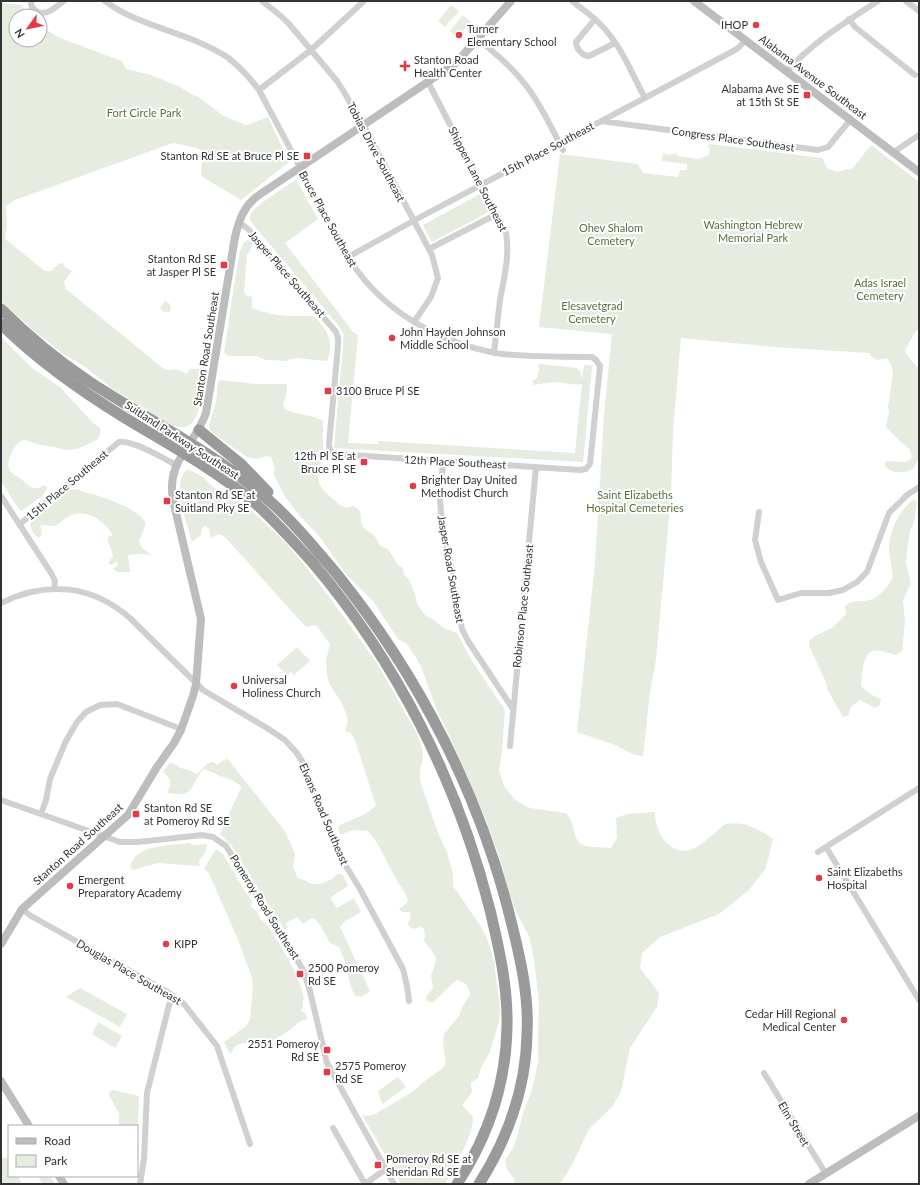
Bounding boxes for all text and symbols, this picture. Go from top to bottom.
north arrow [8,8,48,48]
place label: IHOP [721,18,748,31]
marker: IHOP [751,20,761,30]
place label: Turner Elementary School [467,22,557,48]
text: N [11,27,27,41]
marker: Turner Elementary School [454,30,464,40]
street label: Alabama Avenue Southeast [757,32,870,121]
place label: Stanton Road Health Center [414,53,482,79]
marker: Stanton Road Health Center [399,60,411,72]
place label: Alabama Ave SE at 15th St SE [721,82,799,108]
marker: Alabama Ave SE at 15th St SE [802,90,812,100]
street label: Tobias Drive Southeast [345,100,408,204]
park label: Fort Circle Park [107,106,182,119]
street label: 15th Place Southeast [499,119,596,178]
street label: Congress Place Southeast [671,123,795,154]
street label: Shippen Lane Southeast [446,124,511,233]
place label: Stanton Rd SE at Bruce Pl SE [161,149,299,162]
marker: Stanton Rd SE at Bruce Pl SE [302,151,312,161]
street label: Bruce Place Southeast [297,169,360,269]
park label: Washington Hebrew Memorial Park [703,218,803,244]
park label: Ohev Shalom Cemetery [579,221,643,247]
street label: Jasper Place Southeast [246,228,328,319]
place label: Stanton Rd SE at Jasper Pl SE [147,252,216,278]
marker: Stanton Rd SE at Jasper Pl SE [219,260,229,270]
park label: Adas Israel Cemetery [854,276,906,302]
street label: Stanton Road Southeast [190,291,221,407]
park label: Elesavetgrad Cemetery [561,299,623,325]
place label: John Hayden Johnson Middle School [400,325,506,351]
marker: John Hayden Johnson Middle School [387,333,397,343]
place label: 3100 Bruce Pl SE [336,384,420,397]
marker: 3100 Bruce Pl SE [323,386,333,396]
street label: Suitland Parkway Southeast [123,398,242,481]
street label: 15th Place Southeast [23,447,110,523]
place label: 12th Pl SE at Bruce Pl SE [294,449,356,475]
street label: 12th Place Southeast [404,452,507,471]
marker: 12th Pl SE at Bruce Pl SE [359,457,369,467]
place label: Brighter Day United Methodist Church [421,473,517,499]
marker: Brighter Day United Methodist Church [408,481,418,491]
place label: Stanton Rd SE at Suitland Pky SE [175,488,255,514]
park label: Saint Elizabeths Hospital Cemeteries [586,488,684,514]
marker: Stanton Rd SE at Suitland Pky SE [162,496,172,506]
street label: Jasper Road Southeast [436,514,467,624]
street label: Robinson Place Southeast [510,543,535,669]
place label: Universal Holiness Church [242,673,321,699]
marker: Universal Holiness Church [229,681,239,691]
street label: Elvans Road Southeast [297,761,352,867]
street label: Stanton Road Southeast [30,800,125,887]
place label: Stanton Rd SE at Pomeroy Rd SE [144,801,230,827]
marker: Stanton Rd SE at Pomeroy Rd SE [131,809,141,819]
street label: Pomeroy Road Southeast [228,852,303,962]
place label: Saint Elizabeths Hospital [827,865,903,891]
place label: Emergent Preparatory Academy [78,873,182,899]
marker: Saint Elizabeths Hospital [814,873,824,883]
marker: Emergent Preparatory Academy [65,881,75,891]
street label: Douglas Place Southeast [75,936,184,1007]
place label: KIPP [174,937,198,950]
marker: KIPP [161,939,171,949]
place label: 2500 Pomeroy Rd SE [308,961,380,987]
marker: 2500 Pomeroy Rd SE [295,969,305,979]
place label: Cedar Hill Regional Medical Center [745,1007,836,1033]
marker: Cedar Hill Regional Medical Center [839,1015,849,1025]
place label: 2551 Pomeroy Rd SE [248,1037,319,1063]
marker: 2551 Pomeroy Rd SE [322,1045,332,1055]
place label: 2575 Pomeroy Rd SE [335,1059,407,1085]
marker: 2575 Pomeroy Rd SE [322,1067,332,1077]
street label: Elm Street [776,1099,813,1148]
legend [8,1125,138,1177]
text: Road [44,1133,71,1148]
place label: Pomeroy Rd SE at Sheridan Rd SE [386,1152,472,1178]
text: Park [44,1153,68,1168]
marker: Pomeroy Rd SE at Sheridan Rd SE [373,1160,383,1170]

